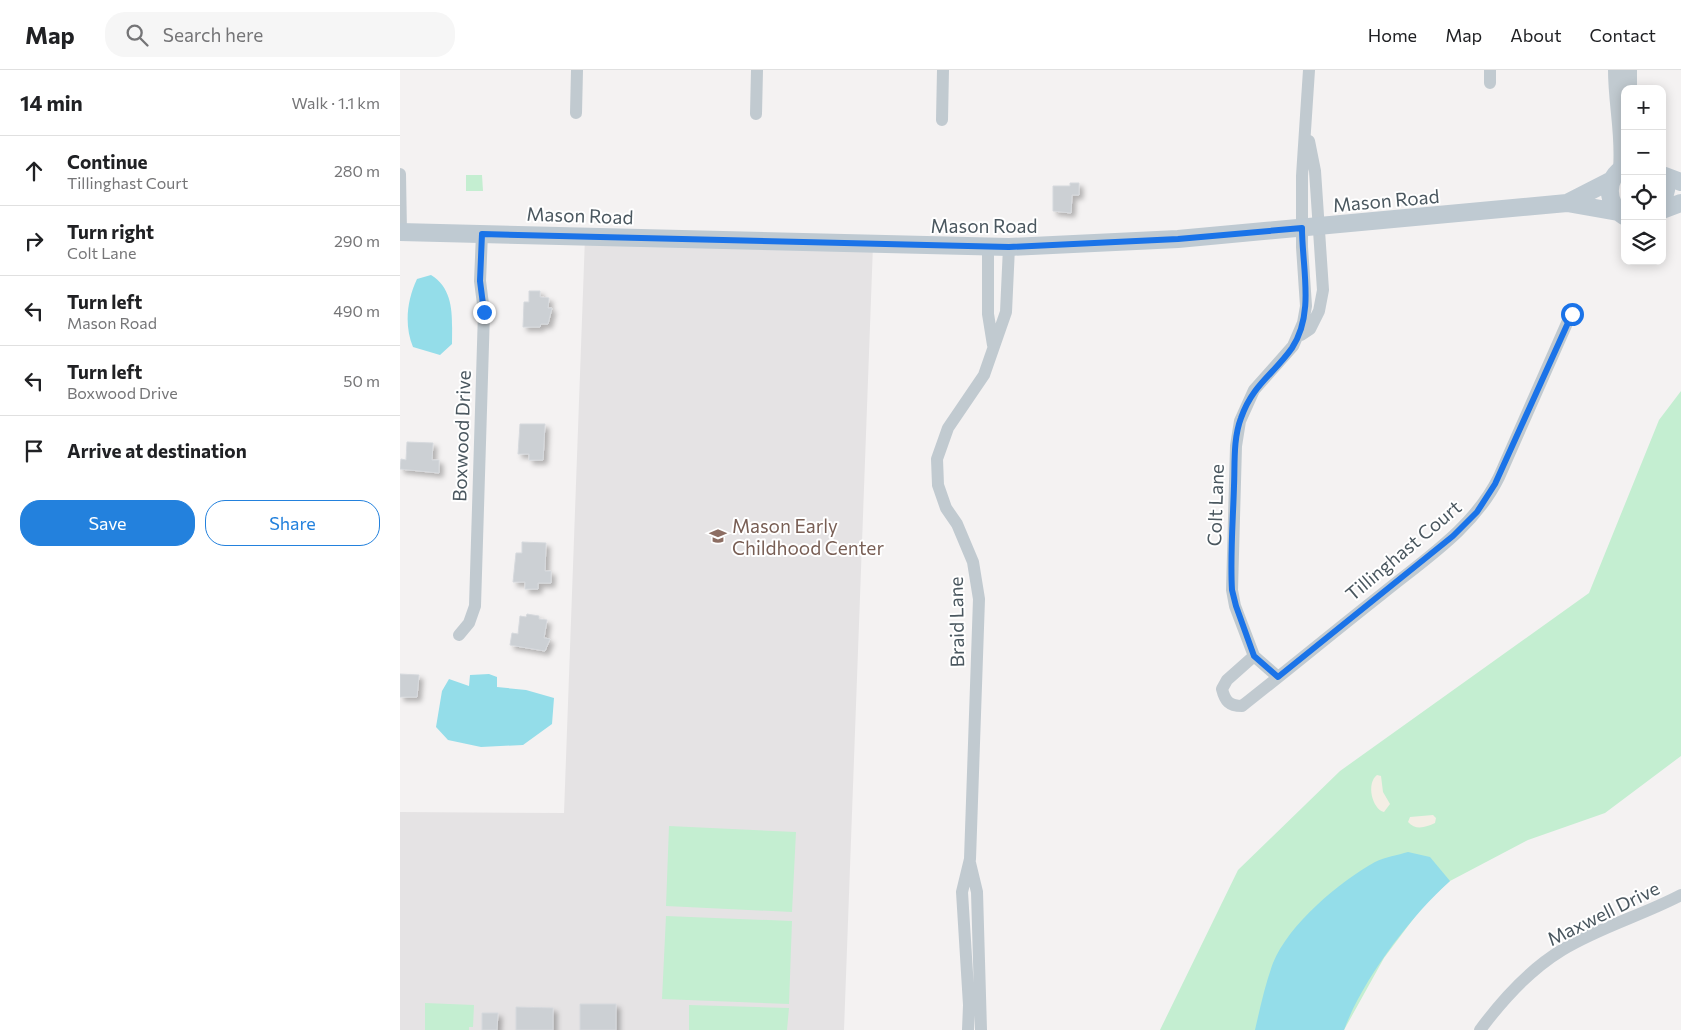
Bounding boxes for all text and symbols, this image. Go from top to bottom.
search box [105,12,455,57]
text: Map [25,20,75,49]
icon: search [123,21,151,49]
text: Search here [163,23,263,46]
text: Home [1368,24,1417,46]
text: Map [1445,24,1482,46]
text: About [1510,24,1562,46]
text: Contact [1590,24,1656,46]
map controls [1621,85,1666,265]
button: + [1621,85,1666,130]
text: 14 min [20,90,83,115]
text: Walk · 1.1 km [292,93,380,112]
button: − [1621,130,1666,175]
text: Continue [67,150,147,173]
icon: ahead [20,157,48,185]
text: 280 m [334,161,380,180]
text: Tillinghast Court [67,173,188,192]
button: locate [1621,175,1666,220]
street label: Mason Road [1332,184,1440,216]
street label: Mason Road [526,202,634,228]
street label: Mason Road [931,214,1037,237]
text: Turn right [67,220,154,243]
button: layers [1621,220,1666,265]
icon: right [20,227,48,255]
text: 290 m [334,231,380,250]
text: Colt Lane [67,243,136,262]
text: Turn left [67,290,142,313]
icon: left [20,297,48,325]
text: 490 m [333,301,380,320]
route end [473,301,496,324]
route start [1561,303,1584,326]
text: Mason Road [67,313,157,332]
text: Turn left [67,360,142,383]
icon: left [20,367,48,395]
street label: Boxwood Drive [447,370,475,502]
text: 50 m [343,371,380,390]
text: Boxwood Drive [67,383,178,402]
icon: arrive [20,437,48,465]
text: Arrive at destination [67,439,247,462]
street label: Colt Lane [1202,463,1228,547]
street label: Tillinghast Court [1340,495,1466,605]
button: Save [20,500,195,546]
button: Share [205,500,380,546]
place label: Mason Early Childhood Center [732,514,884,559]
school or university icon: Mason Early Childhood Center [708,526,728,546]
street label: Braid Lane [944,576,968,668]
street label: Maxwell Drive [1543,876,1663,950]

